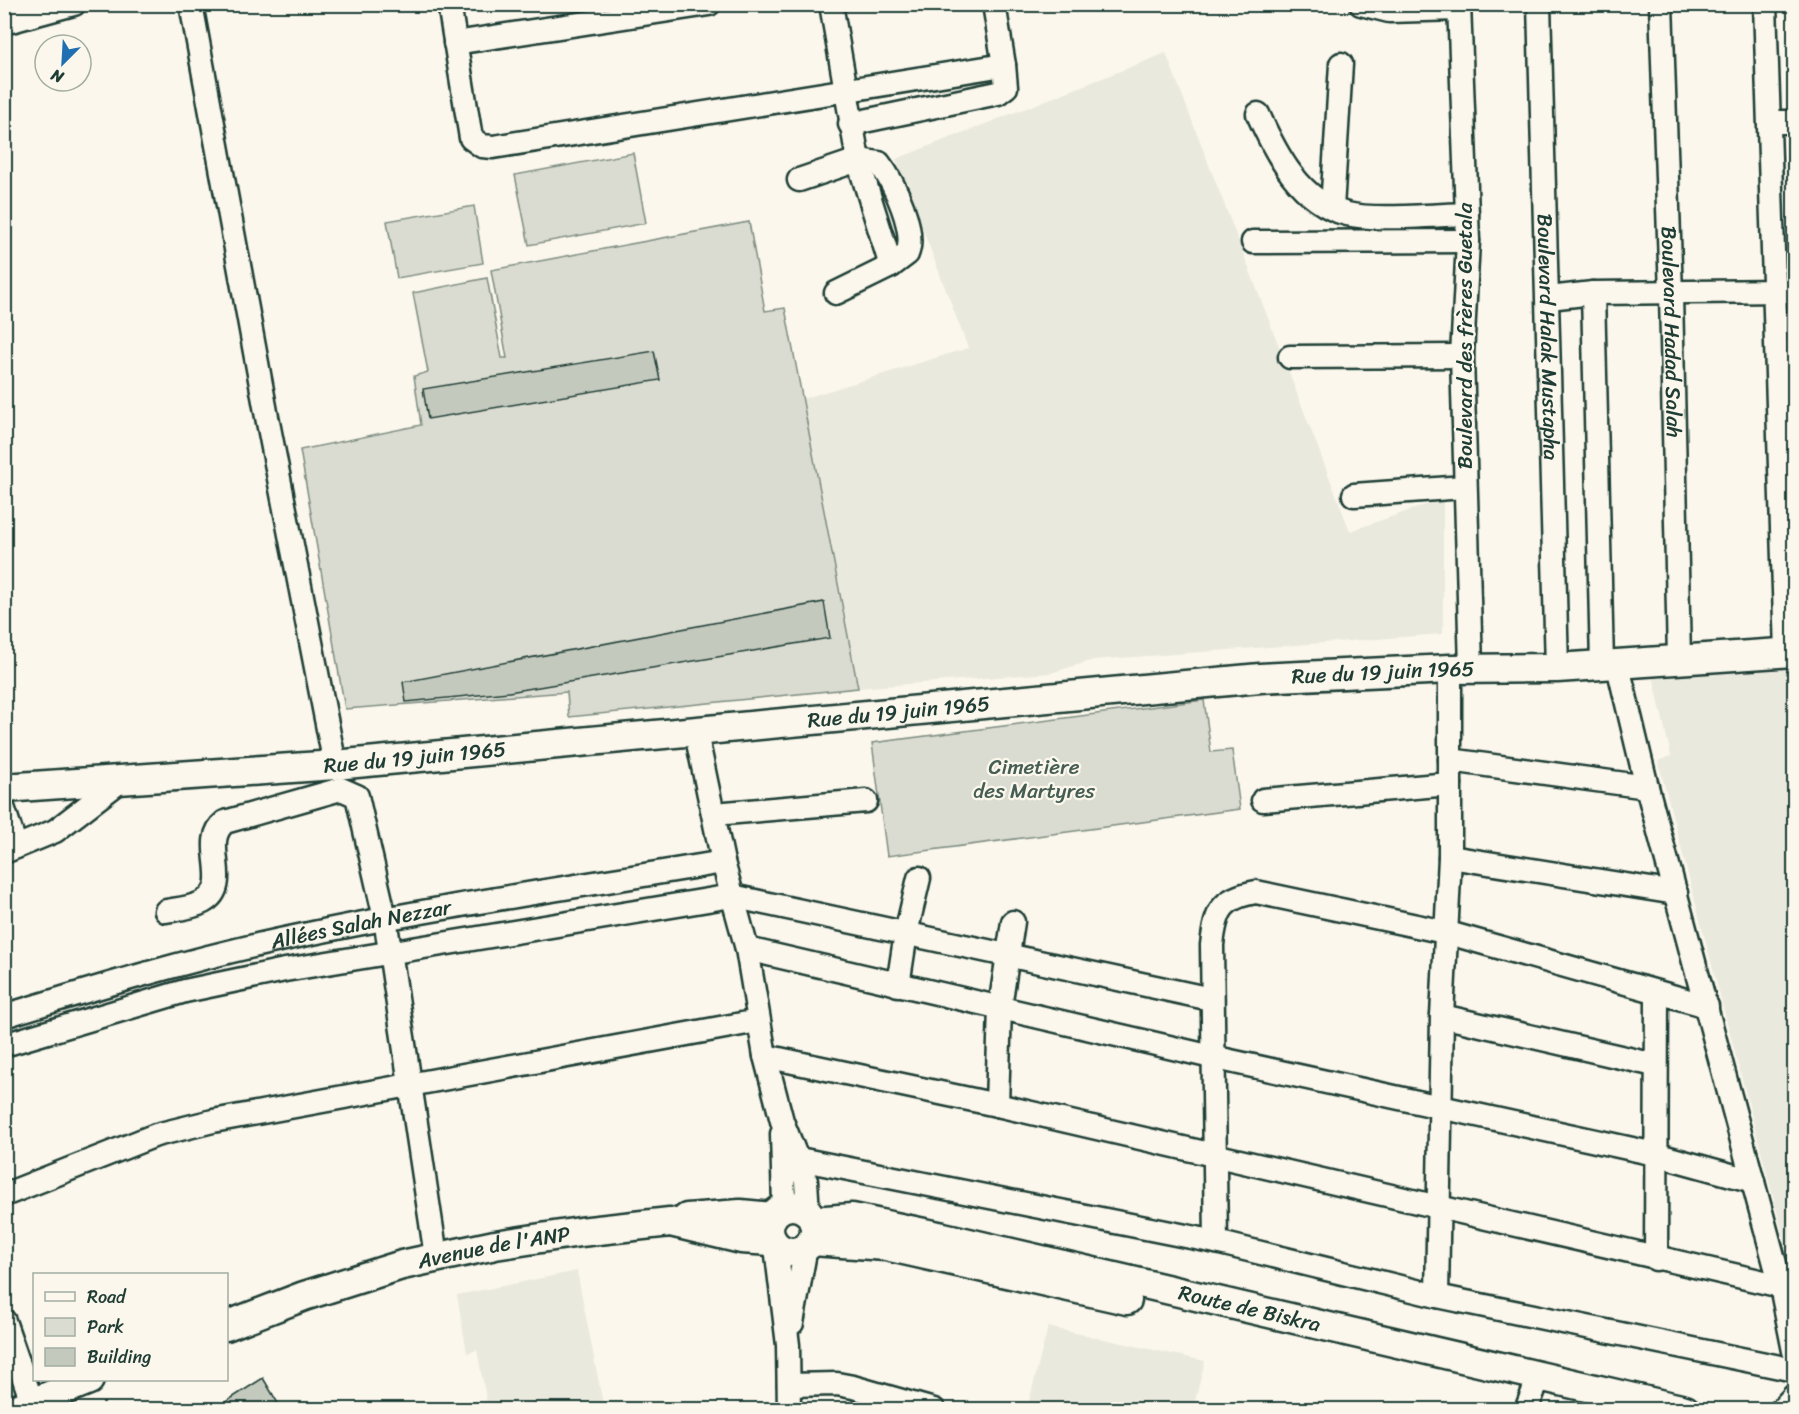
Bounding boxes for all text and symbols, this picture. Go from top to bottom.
north arrow [33,33,93,93]
text: N [45,60,69,92]
street label: Boulevard des frères Guetala [1446,202,1484,469]
street label: Boulevard Halak Mustapha [1526,213,1570,461]
street label: Boulevard Hadad Salah [1650,225,1693,438]
street label: Rue du 19 juin 1965 [1291,650,1475,695]
street label: Rue du 19 juin 1965 [806,684,992,739]
street label: Rue du 19 juin 1965 [322,730,508,785]
park label: Cimetière des Martyres [973,748,1095,810]
street label: Allées Salah Nezzar [266,888,456,961]
street label: Avenue de l'ANP [413,1215,573,1280]
legend [33,1273,228,1381]
street label: Route de Biskra [1175,1274,1325,1344]
text: Road [87,1281,127,1313]
text: Park [87,1311,124,1343]
text: Building [87,1341,151,1373]

